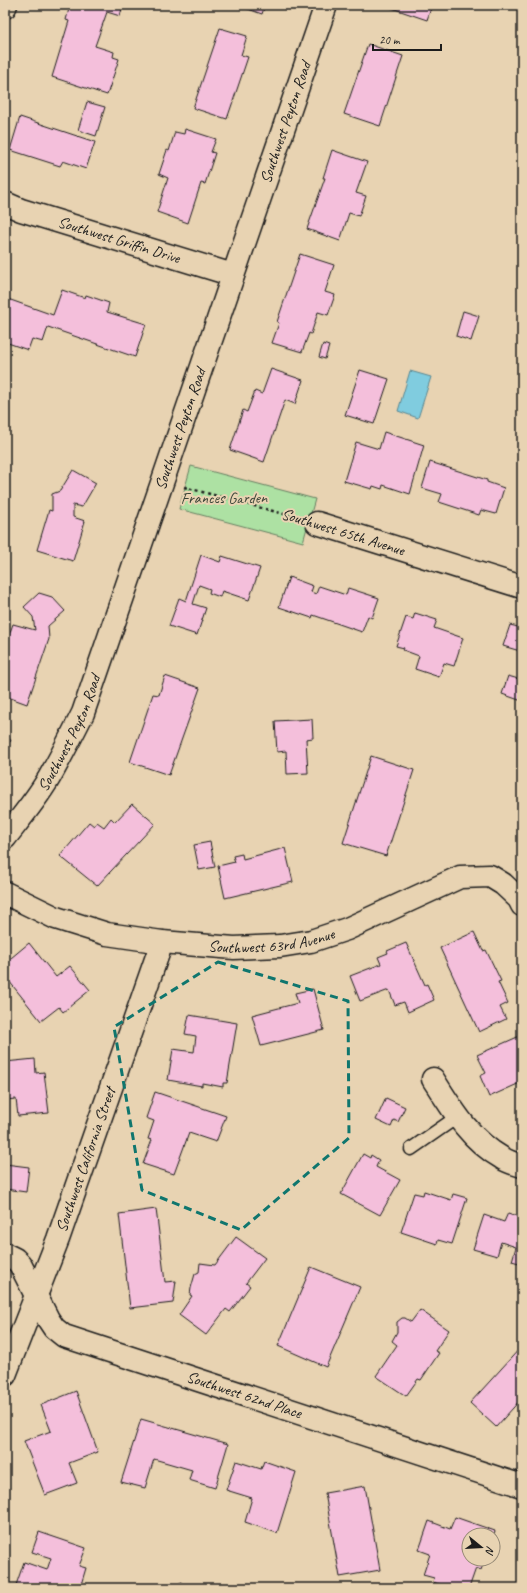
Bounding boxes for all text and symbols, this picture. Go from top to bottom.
scale bar [373,26,441,52]
text: 20 m [379,32,401,48]
street label: Southwest Peyton Road [256,57,317,186]
street label: Southwest Griffin Drive [56,212,184,269]
street label: Southwest Peyton Road [150,363,211,492]
park label: Frances Garden [181,488,268,508]
street label: Southwest 65th Avenue [279,504,409,561]
street label: Southwest Peyton Road [33,670,106,795]
street label: Southwest 63rd Avenue [208,923,339,958]
street label: Southwest California Street [51,1082,121,1235]
street label: Southwest 62nd Place [184,1367,306,1424]
north arrow [461,1527,501,1567]
text: N [482,1545,498,1558]

